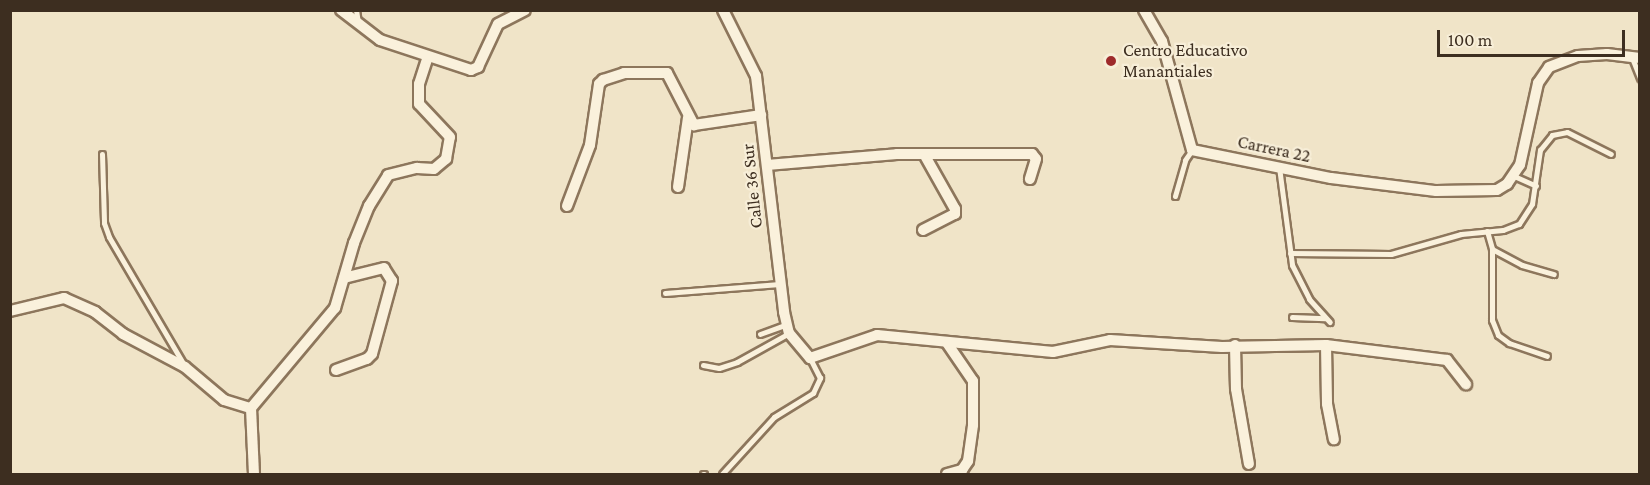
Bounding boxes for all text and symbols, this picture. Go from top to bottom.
scale bar [1440,18,1628,56]
text: 100 m [1448,30,1492,50]
place label: Centro Educativo Manantiales [1123,40,1248,82]
marker: Centro Educativo Manantiales [1104,54,1118,68]
street label: Carrera 22 [1236,131,1312,167]
street label: Calle 36 Sur [737,143,767,229]

